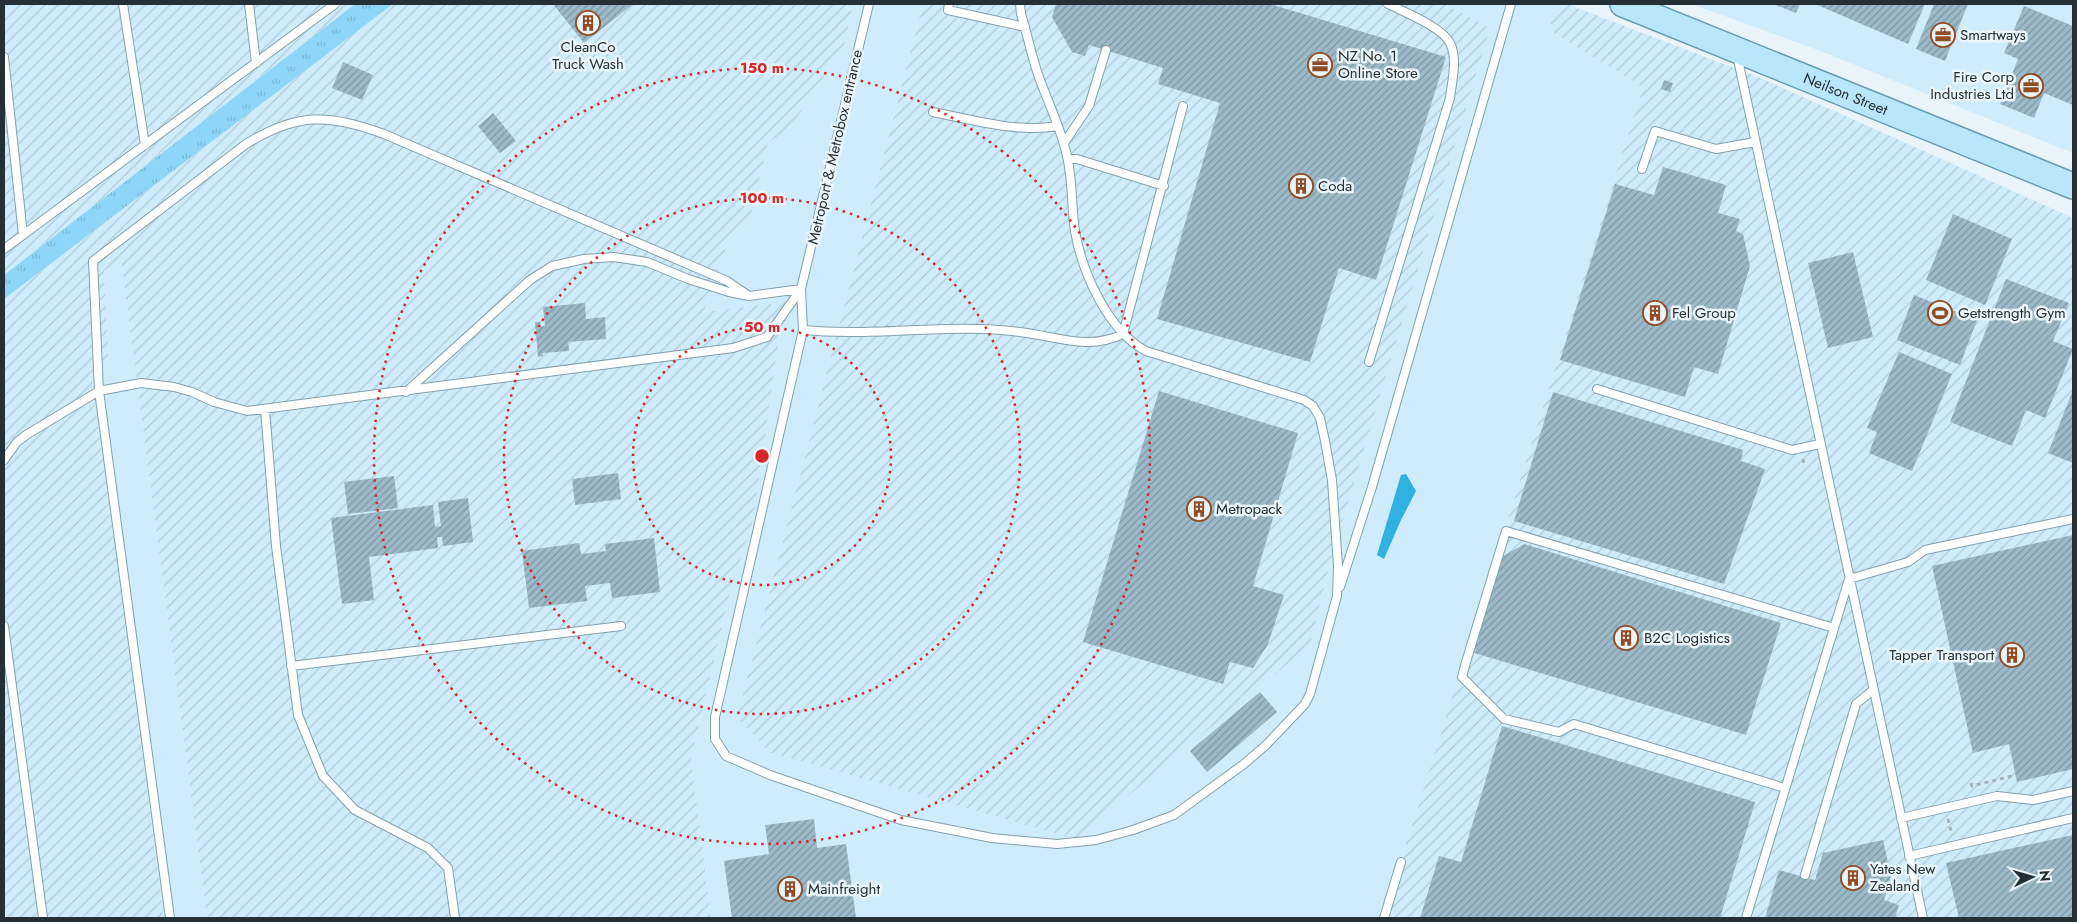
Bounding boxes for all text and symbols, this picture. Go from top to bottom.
building icon: CleanCo Truck Wash [575,10,601,36]
office icon: Smartways [1930,22,1956,48]
place label: Smartways [1960,24,2026,46]
place label: CleanCo Truck Wash [552,36,624,75]
place label: NZ No. 1 Online Store [1338,45,1418,84]
street label: Metroport & Metrobox entrance [802,47,868,247]
office icon: NZ No. 1 Online Store [1307,52,1333,78]
text: 150 m [740,57,784,79]
place label: Fire Corp Industries Ltd [1930,66,2014,105]
street label: Neilson Street [1800,67,1891,121]
office icon: Fire Corp Industries Ltd [2018,73,2044,99]
building icon: Coda [1288,173,1314,199]
place label: Coda [1318,175,1352,197]
text: 100 m [740,187,784,209]
building icon: Fel Group [1642,300,1668,326]
sports icon: Getstrength Gym [1927,300,1953,326]
place label: Fel Group [1672,302,1736,324]
place label: Getstrength Gym [1958,302,2066,324]
text: 50 m [744,316,780,338]
centre of rings [753,447,771,465]
building icon: Metropack [1186,496,1212,522]
place label: Metropack [1216,498,1283,520]
building icon: B2C Logistics [1613,625,1639,651]
place label: B2C Logistics [1644,627,1730,649]
building icon: Tapper Transport [1999,642,2025,668]
place label: Tapper Transport [1889,644,1994,666]
north arrow [2007,852,2057,902]
place label: Yates New Zealand [1870,858,1936,897]
building icon: Yates New Zealand [1840,865,1866,891]
text: N [2035,869,2055,882]
building icon: Mainfreight [777,876,803,902]
place label: Mainfreight [808,878,880,900]

